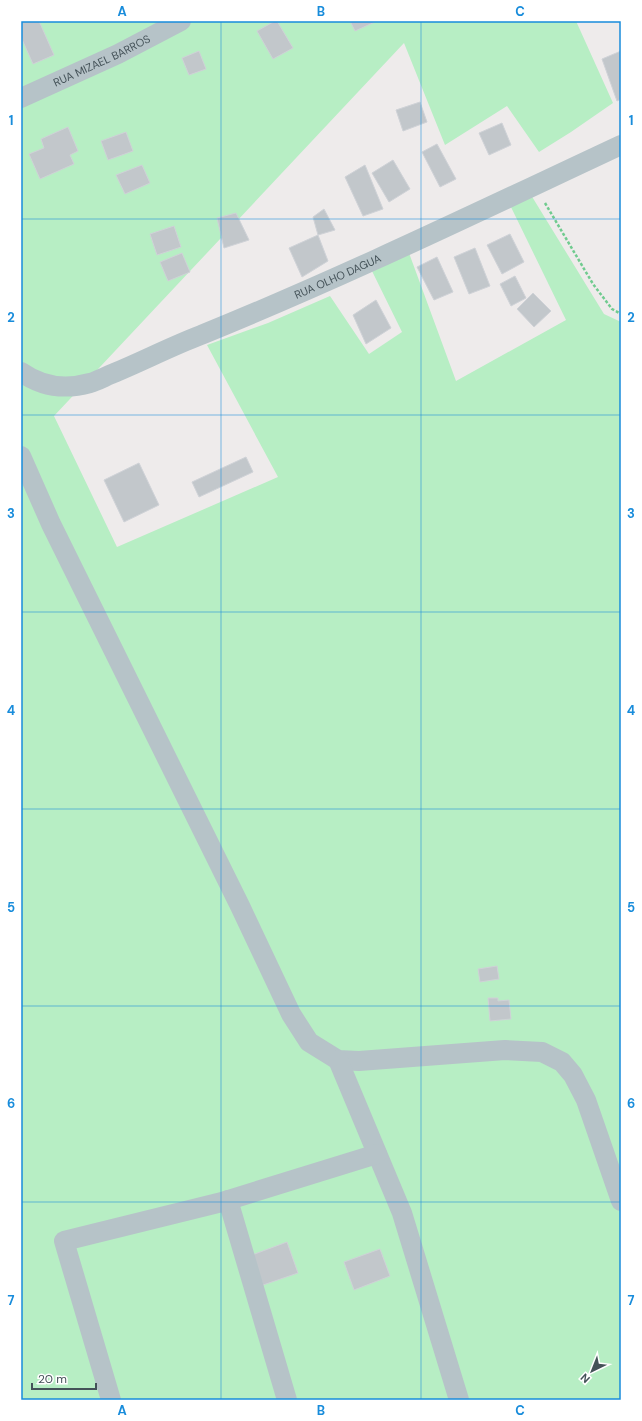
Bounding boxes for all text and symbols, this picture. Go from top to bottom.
text: A [117,3,127,20]
text: B [317,3,325,20]
text: C [515,3,525,20]
street label: RUA MIZAEL BARROS [51,31,152,89]
text: 1 [9,112,13,129]
text: 1 [629,112,633,129]
street label: RUA OLHO DAGUA [292,251,383,302]
text: 2 [7,309,15,326]
text: 2 [627,309,635,326]
text: 3 [7,505,15,522]
text: 3 [627,505,635,522]
text: 4 [7,702,15,719]
text: 4 [627,702,635,719]
text: 5 [7,899,15,916]
text: 5 [627,899,635,916]
text: 6 [7,1095,15,1112]
text: 6 [627,1095,635,1112]
text: 7 [8,1292,15,1309]
text: 7 [628,1292,635,1309]
north arrow [572,1351,612,1391]
scale bar [32,1365,96,1391]
text: N [577,1370,593,1386]
text: 20 m [38,1371,67,1387]
text: A [117,1402,127,1419]
text: B [317,1402,325,1419]
text: C [515,1402,525,1419]

